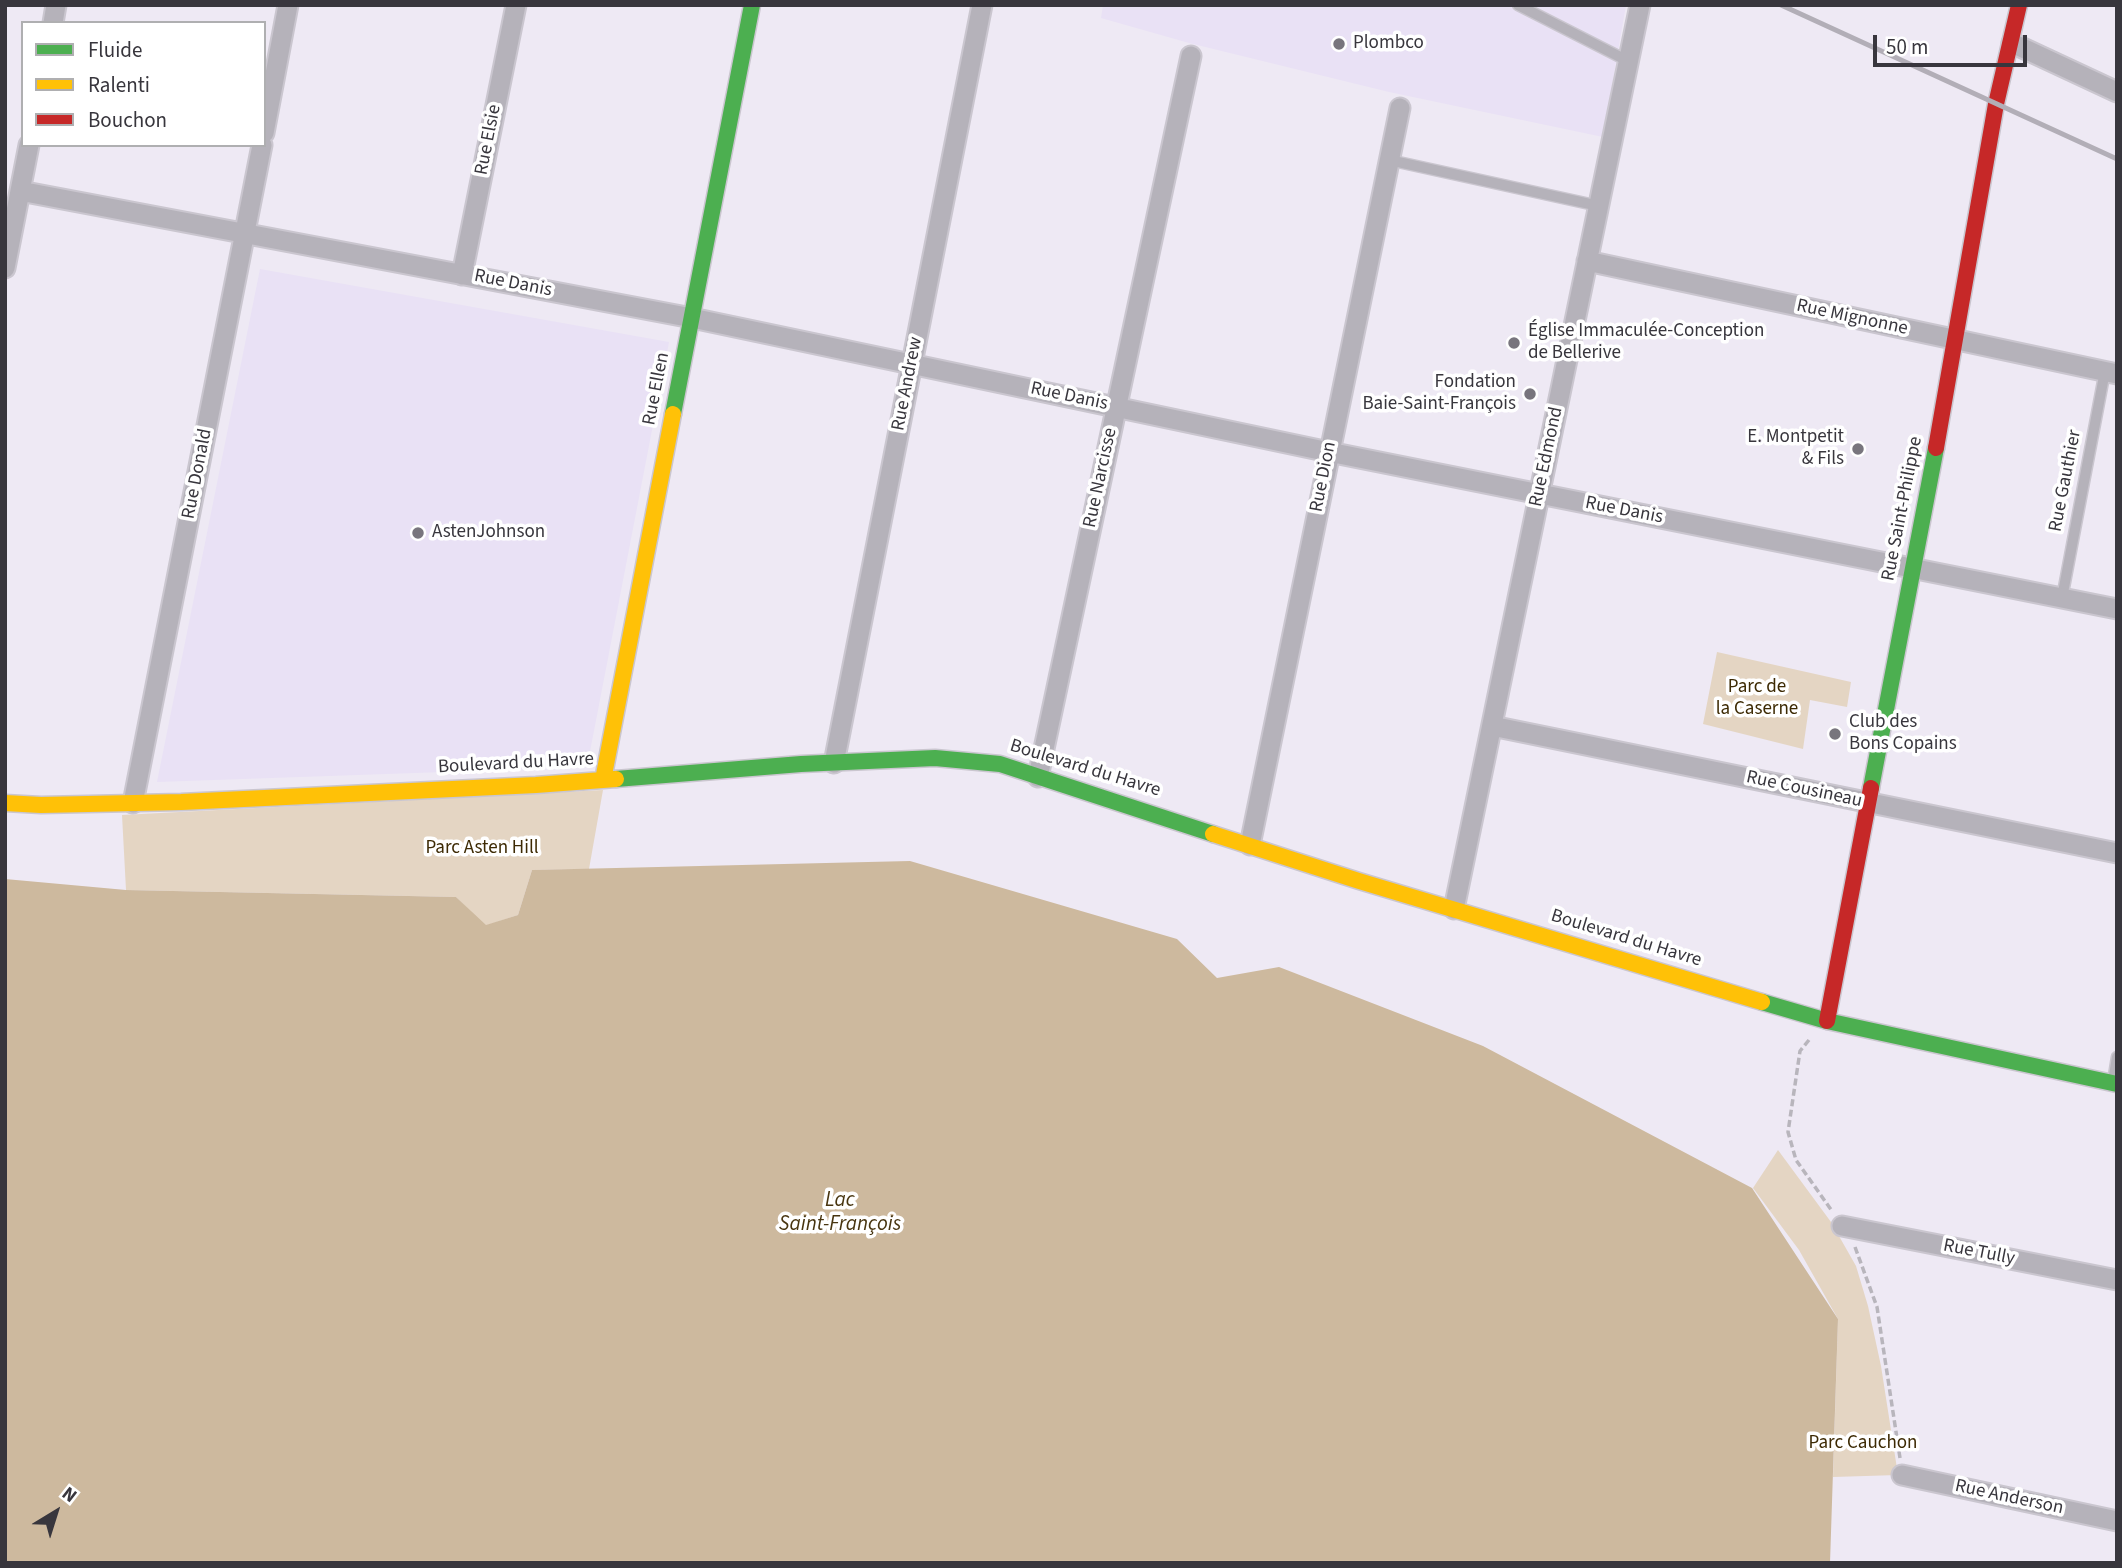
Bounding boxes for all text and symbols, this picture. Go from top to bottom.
legend [21,21,266,147]
scale bar [1877,21,2031,65]
text: 50 m [1886,32,1928,62]
place label: Plombco [1353,33,1424,55]
text: Fluide [88,35,142,65]
marker: Plombco [1331,36,1347,52]
text: Ralenti [88,70,150,100]
street label: Rue Elsie [471,103,507,177]
text: Bouchon [88,105,167,135]
street label: Rue Danis [472,265,554,303]
street label: Rue Mignonne [1794,295,1910,341]
place label: Église Immaculée-Conception de Bellerive [1528,321,1764,365]
street label: Rue Andrew [888,335,928,433]
marker: Église Immaculée-Conception de Bellerive [1506,335,1522,351]
street label: Rue Ellen [639,351,675,427]
place label: Fondation Baie-Saint-François [1362,372,1516,416]
street label: Rue Danis [1028,378,1110,416]
marker: Fondation Baie-Saint-François [1522,386,1538,402]
street label: Rue Edmond [1525,405,1569,509]
street label: Rue Narcisse [1079,426,1123,530]
street label: Rue Donald [178,427,218,521]
place label: E. Montpetit & Fils [1747,427,1844,471]
street label: Rue Gauthier [2045,428,2087,534]
street label: Rue Saint-Philippe [1878,435,1928,583]
street label: Rue Dion [1306,440,1342,514]
marker: E. Montpetit & Fils [1850,441,1866,457]
street label: Rue Danis [1583,492,1665,530]
place label: AstenJohnson [432,522,545,544]
marker: AstenJohnson [410,525,426,541]
park label: Parc de la Caserne [1716,677,1798,721]
place label: Club des Bons Copains [1849,712,1957,756]
marker: Club des Bons Copains [1827,726,1843,742]
street label: Boulevard du Havre [1007,735,1163,803]
street label: Boulevard du Havre [437,749,595,779]
street label: Rue Cousineau [1744,767,1864,813]
park label: Parc Asten Hill [425,838,539,860]
street label: Boulevard du Havre [1548,905,1704,973]
water label: Lac Saint-François [779,1188,901,1238]
street label: Rue Tully [1941,1235,2017,1271]
park label: Parc Cauchon [1809,1433,1917,1455]
street label: Rue Anderson [1953,1475,2065,1521]
north arrow [21,1477,91,1547]
text: N [56,1481,83,1510]

